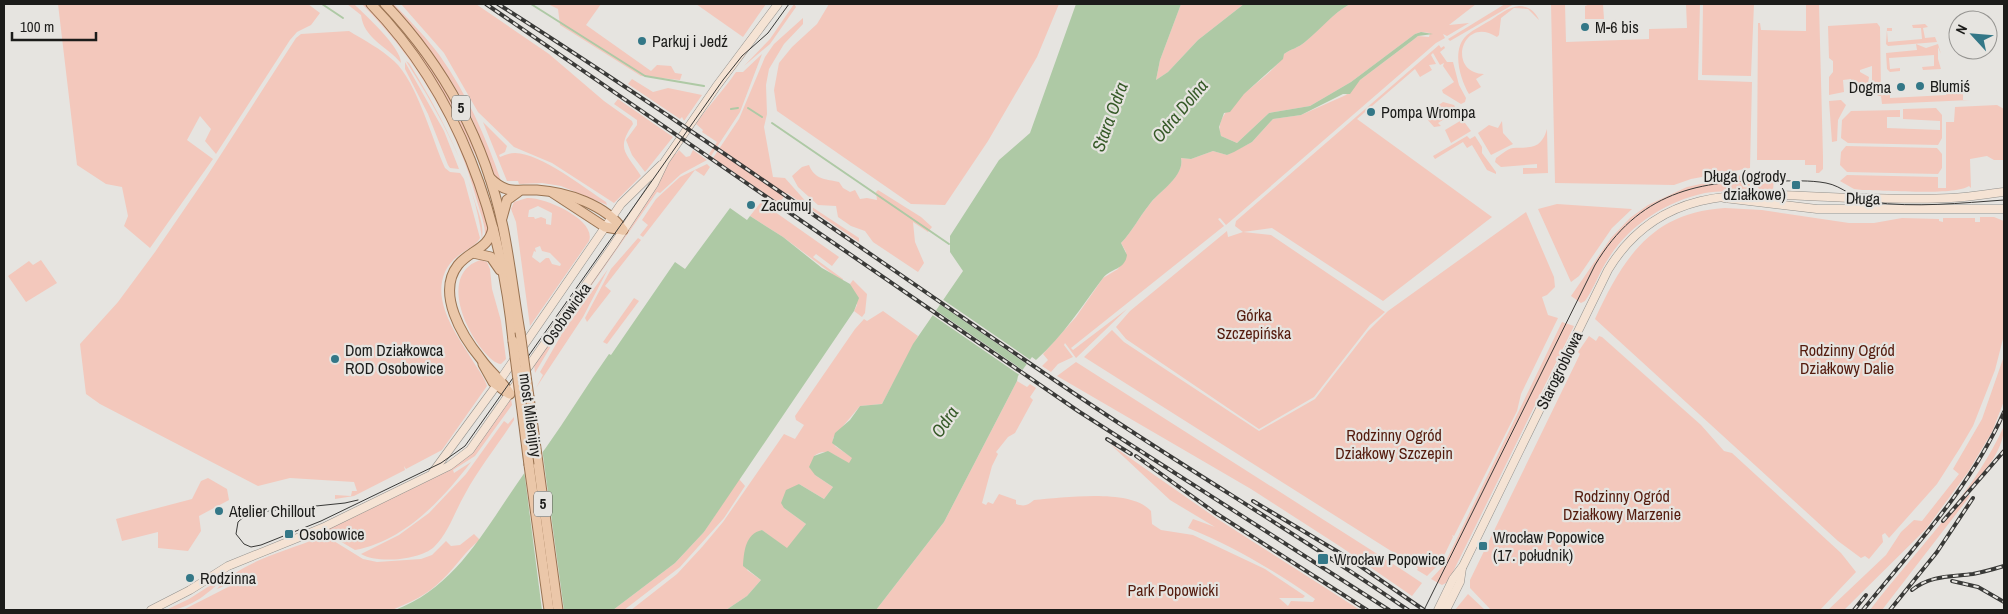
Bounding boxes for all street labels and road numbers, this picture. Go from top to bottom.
road number: 5 [452,96,470,120]
street label: Długa [1846,187,1881,209]
street label: Osobowicka [536,278,596,350]
street label: Starogroblowa [1531,327,1588,413]
street label: most Milenijny [514,372,548,459]
road number: 5 [534,492,552,516]

